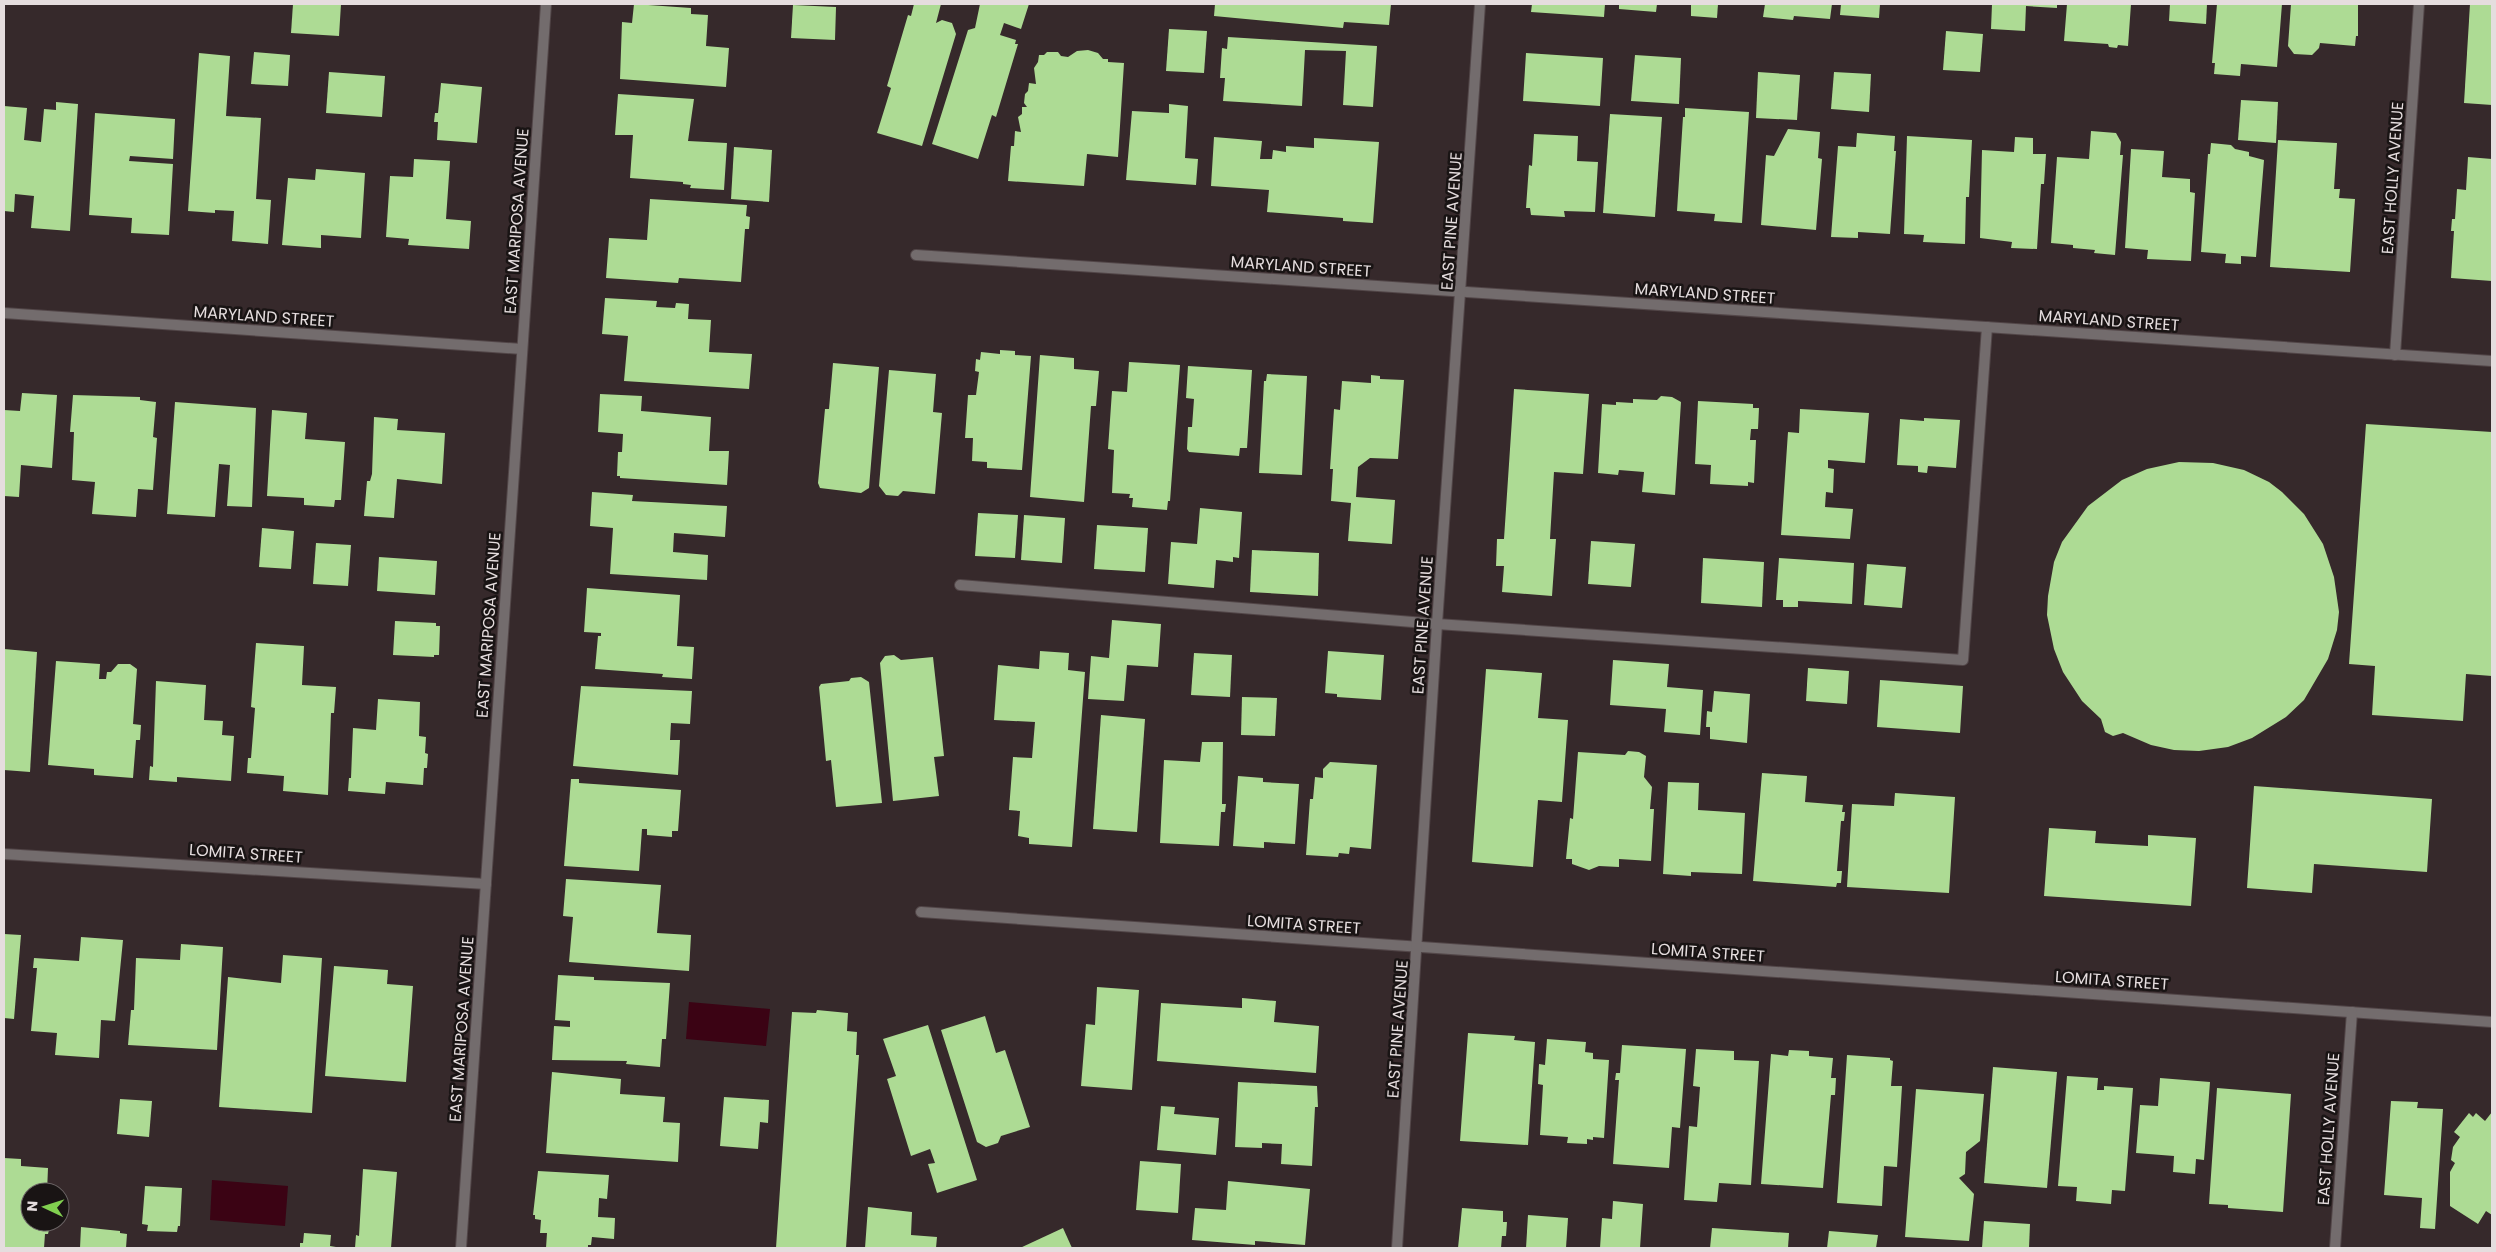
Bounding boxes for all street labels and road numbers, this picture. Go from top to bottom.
street label: EAST HOLLY AVENUE [2376,101,2409,255]
street label: EAST MARIPOSA AVENUE [499,128,534,315]
street label: EAST PINE AVENUE [1435,151,1468,291]
street label: MARYLAND STREET [1230,250,1372,283]
street label: MARYLAND STREET [1634,277,1776,310]
street label: MARYLAND STREET [193,300,335,333]
street label: MARYLAND STREET [2038,304,2180,337]
street label: EAST MARIPOSA AVENUE [471,532,506,719]
street label: EAST PINE AVENUE [1406,555,1439,695]
street label: LOMITA STREET [188,838,304,869]
street label: LOMITA STREET [1246,909,1362,940]
street label: EAST MARIPOSA AVENUE [444,936,479,1123]
street label: LOMITA STREET [1650,937,1766,968]
street label: EAST PINE AVENUE [1381,959,1414,1099]
street label: LOMITA STREET [2054,965,2170,996]
street label: EAST HOLLY AVENUE [2312,1052,2345,1206]

